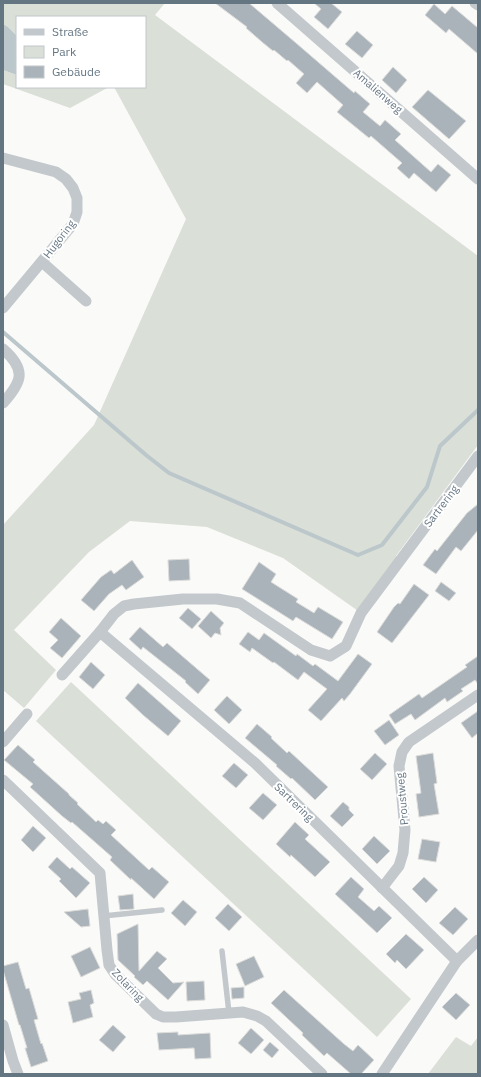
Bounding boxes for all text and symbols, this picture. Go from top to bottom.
legend [16,16,146,88]
text: Straße [52,24,89,39]
text: Park [52,44,77,59]
text: Gebäude [52,64,101,79]
street label: Amalienweg [350,66,406,116]
street label: Hugoring [40,217,78,261]
street label: Sartrering [421,482,461,530]
street label: Proustweg [393,772,411,826]
street label: Sartrering [271,780,317,824]
street label: Zolaring [109,966,147,1004]

